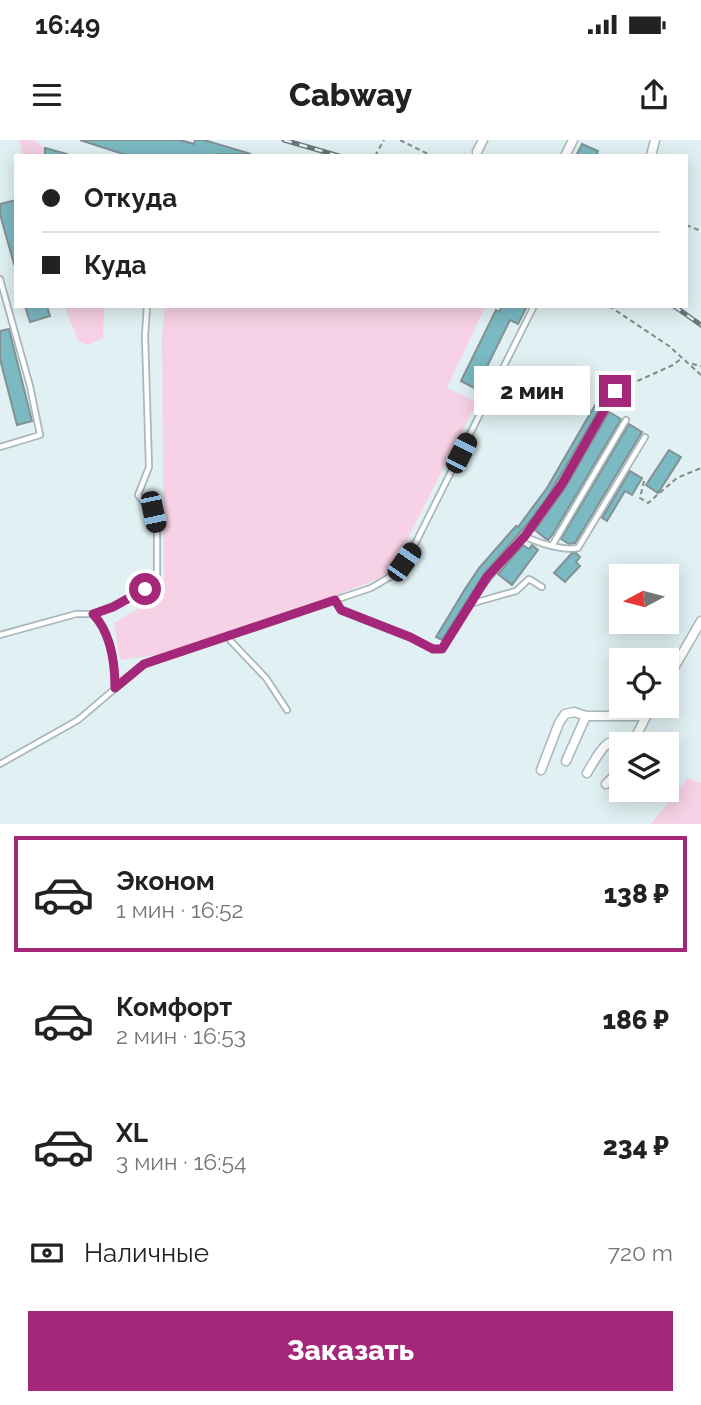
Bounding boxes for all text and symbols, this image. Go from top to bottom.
text: 16:49 [35,10,100,40]
icon: menu [28,76,66,114]
text: Cabway [289,76,412,113]
icon: share [635,76,673,114]
text: Откуда [84,183,177,213]
text: Куда [84,250,147,280]
callout: 2 мин [475,366,590,416]
route end [599,375,631,407]
text: 2 мин [500,377,564,404]
car [443,430,480,476]
car [139,489,168,535]
car [384,539,425,585]
north arrow [609,564,679,634]
map controls [609,564,679,802]
route start [129,573,161,605]
button: locate [609,648,679,718]
button: layers [609,732,679,802]
icon: car [32,863,95,926]
text: Эконом [116,866,215,896]
text: 138 ₽ [604,879,669,909]
text: 1 мин · 16:52 [116,896,244,923]
icon: car [32,989,95,1052]
text: Комфорт [116,992,232,1022]
text: 186 ₽ [603,1005,669,1035]
text: 2 мин · 16:53 [116,1022,246,1049]
icon: car [32,1115,95,1178]
text: XL [116,1118,148,1148]
text: 234 ₽ [603,1131,669,1161]
text: 3 мин · 16:54 [116,1148,247,1175]
icon: cash [28,1234,66,1272]
text: Наличные [84,1238,209,1268]
text: 720 m [608,1239,673,1266]
button: Заказать [28,1311,673,1391]

